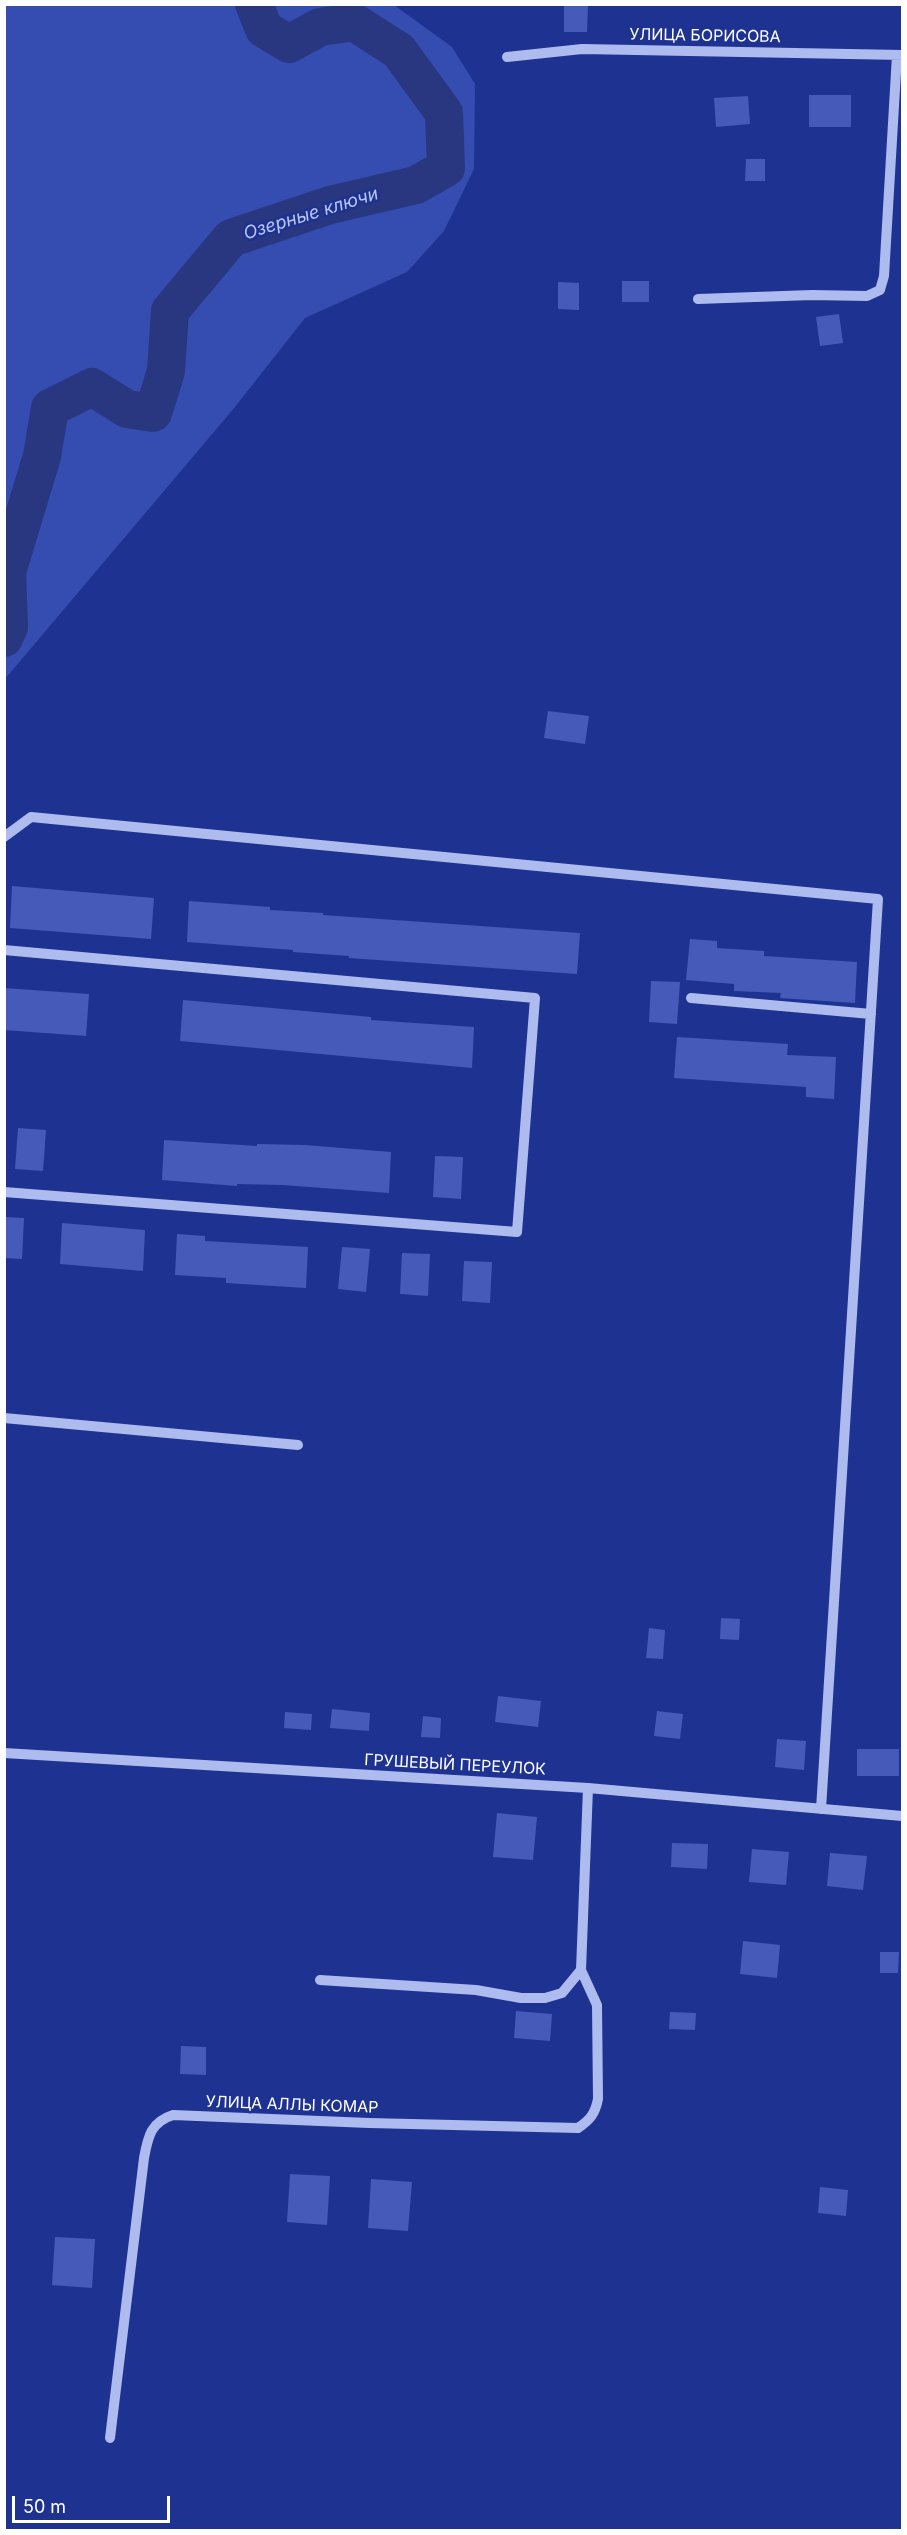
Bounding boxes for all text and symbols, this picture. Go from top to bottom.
street label: УЛИЦА БОРИСОВА [629,25,781,47]
water label: Озерные ключи [241,183,381,245]
street label: ГРУШЕВЫЙ ПЕРЕУЛОК [364,1751,546,1779]
street label: УЛИЦА АЛЛЫ КОМАР [205,2092,379,2118]
scale bar [15,2484,172,2522]
text: 50 m [23,2496,66,2517]

